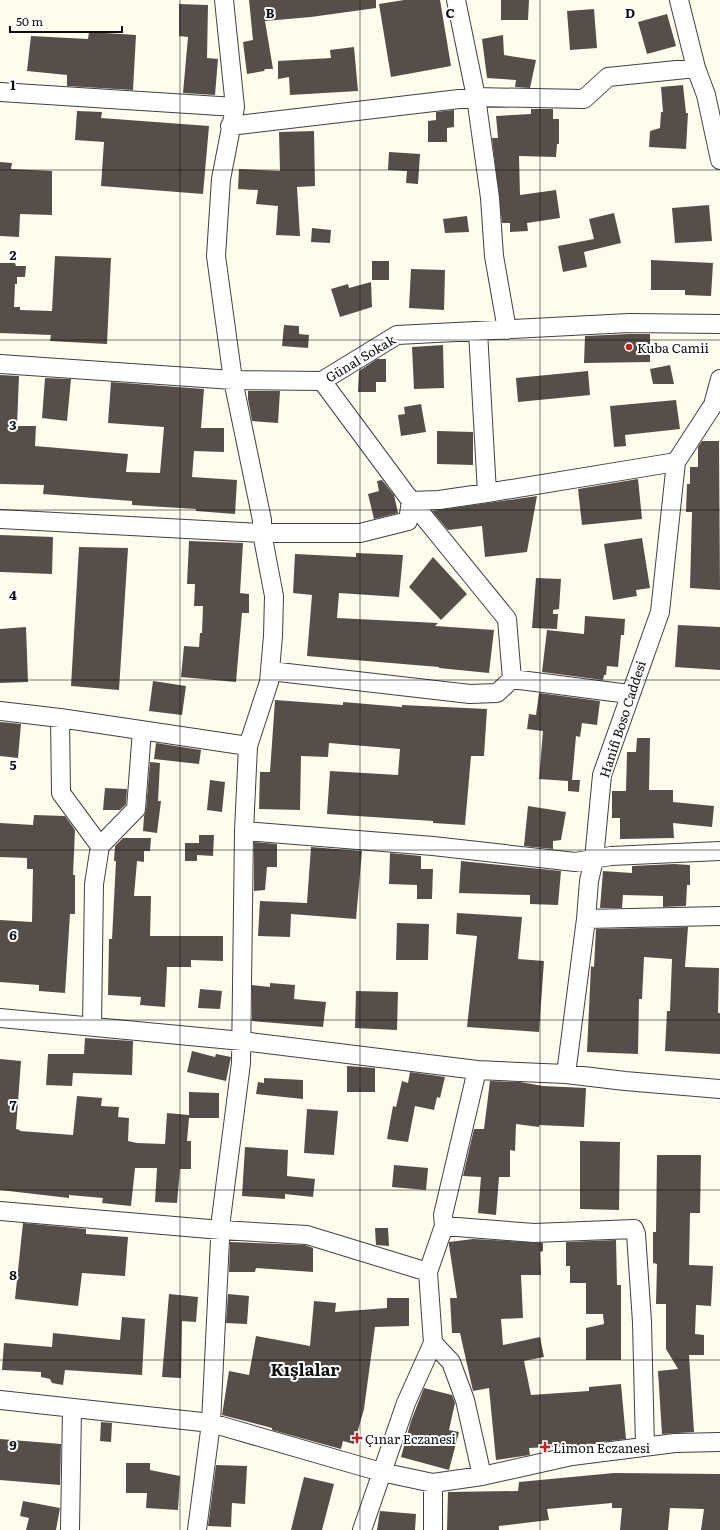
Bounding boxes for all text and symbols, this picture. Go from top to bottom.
text: B [266,3,275,22]
text: C [445,3,455,22]
text: D [625,3,635,22]
scale bar [10,8,122,34]
text: 50 m [16,12,43,30]
text: 1 [10,75,16,94]
text: 2 [10,245,17,264]
street label: Günal Sokak [321,329,400,386]
place label: Kuba Camii [637,338,709,357]
marker: Kuba Camii [624,342,634,352]
text: 3 [9,415,17,434]
text: 4 [9,585,17,604]
street label: Hanifi Boso Caddesi [594,657,650,780]
text: 5 [9,755,17,774]
text: 6 [9,925,17,944]
text: 7 [9,1095,17,1114]
text: 8 [9,1265,17,1284]
district label: Kışlalar [271,1356,340,1381]
place label: Çınar Eczanesi [365,1429,457,1448]
marker: Çınar Eczanesi [352,1433,362,1443]
text: 9 [9,1435,17,1454]
place label: Limon Eczanesi [553,1438,651,1457]
marker: Limon Eczanesi [540,1442,550,1452]

